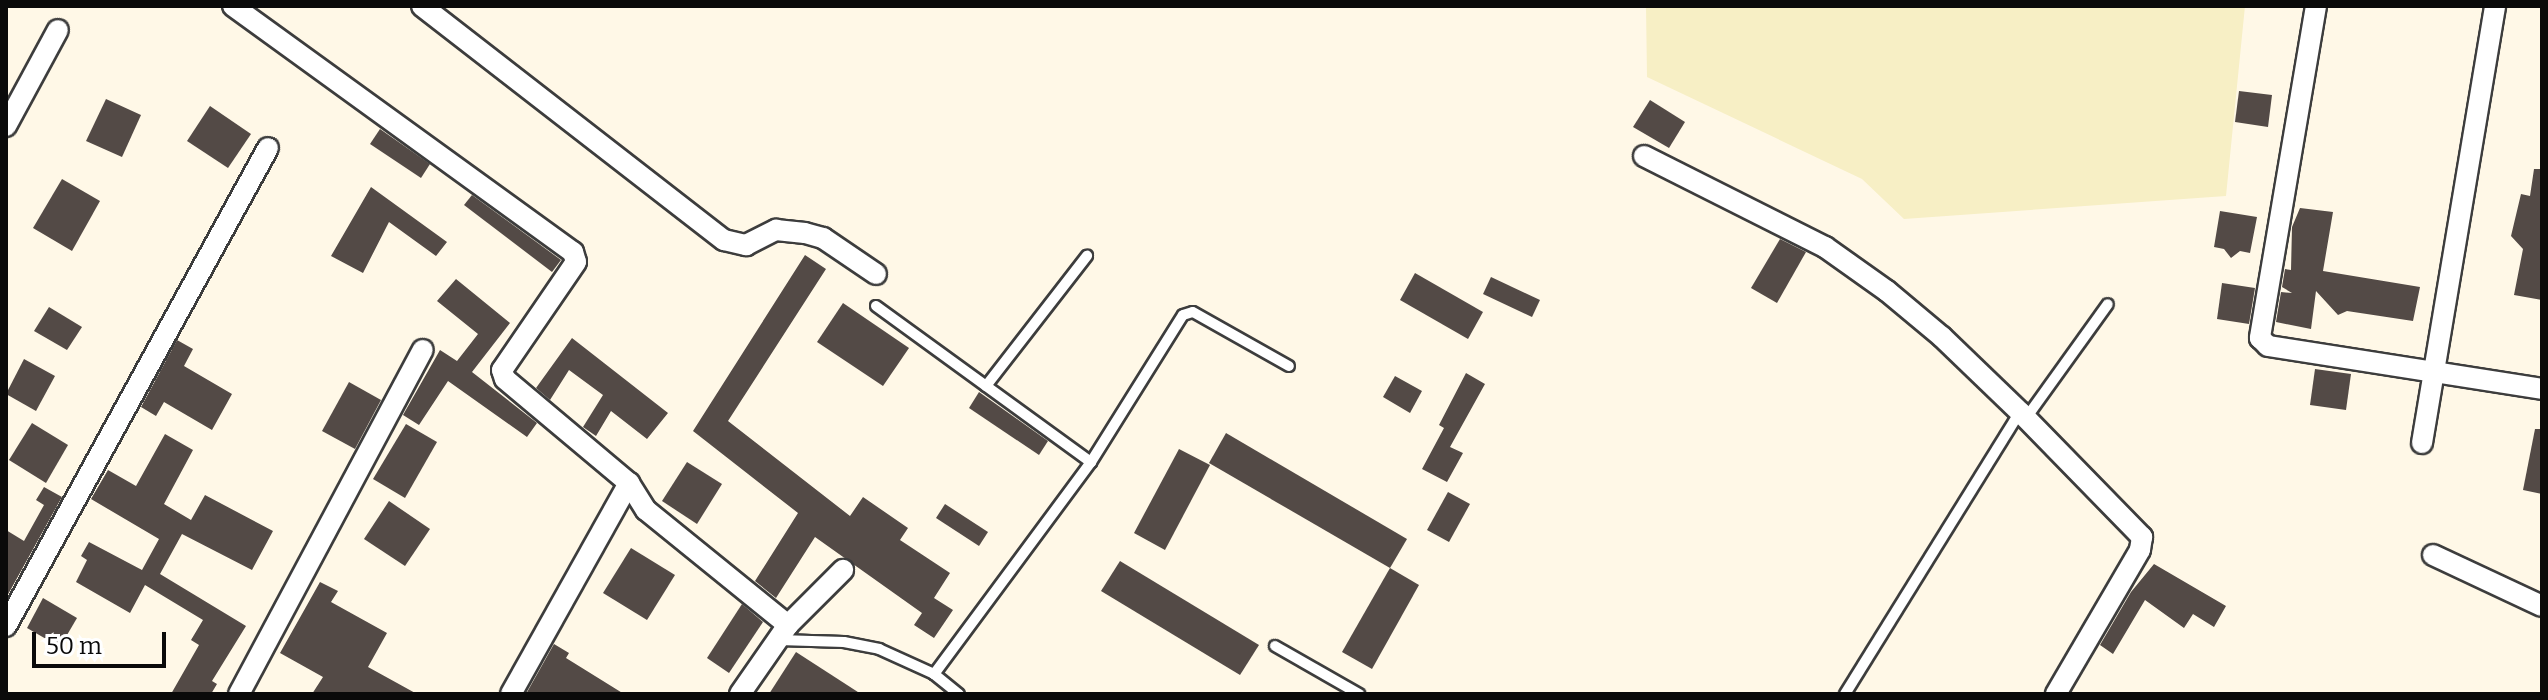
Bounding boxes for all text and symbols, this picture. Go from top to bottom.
scale bar [36,616,170,666]
text: 50 m [46,632,102,660]

